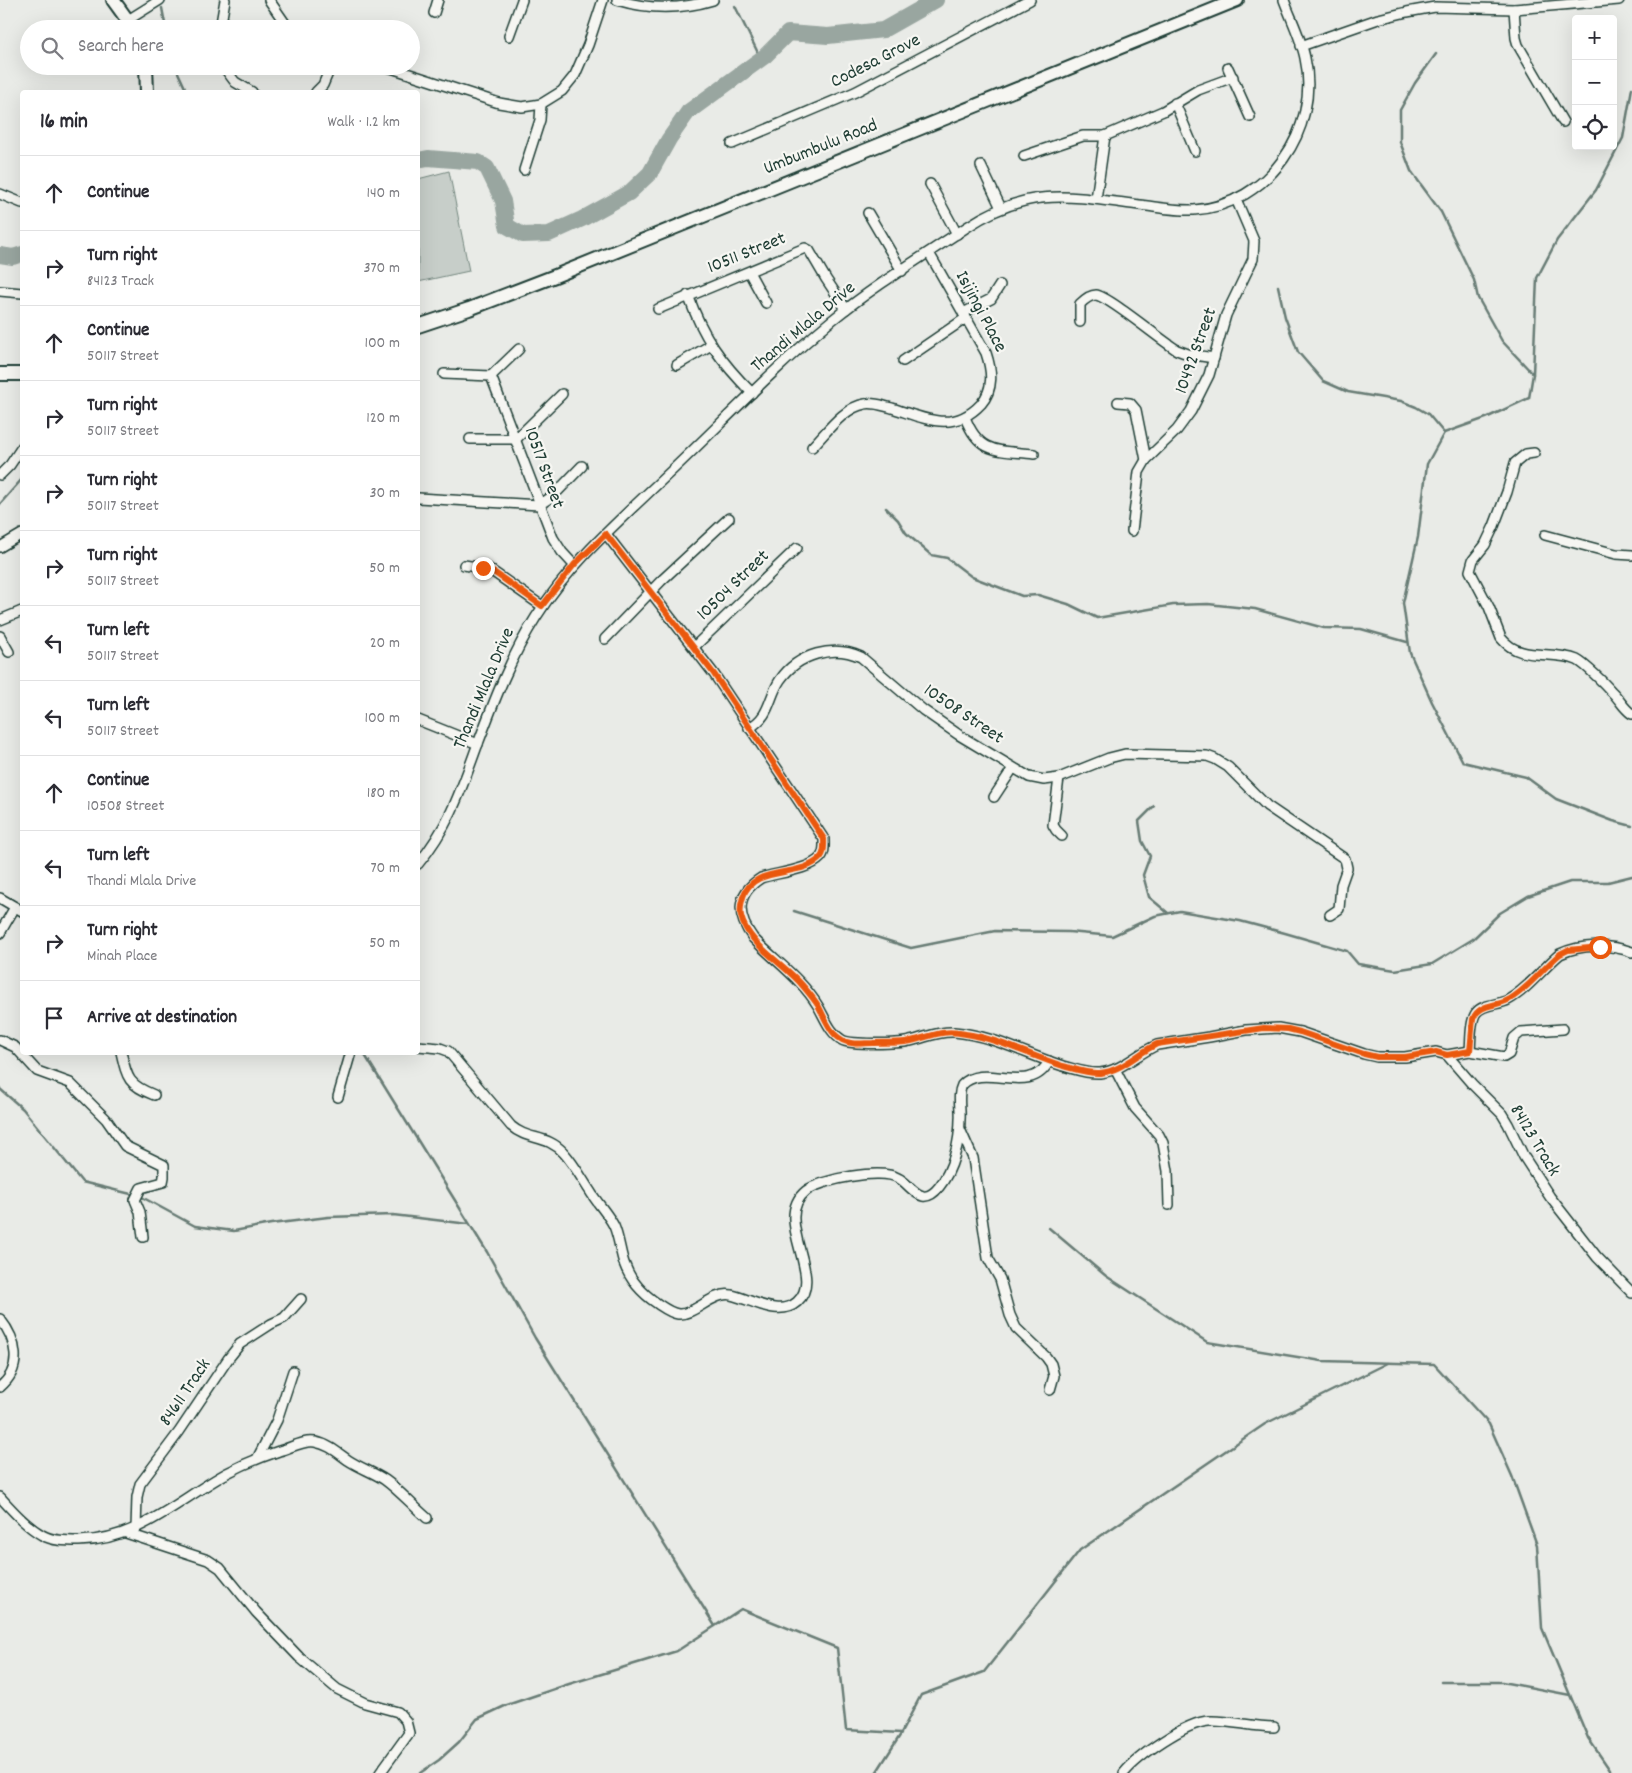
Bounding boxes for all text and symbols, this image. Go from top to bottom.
map controls [1572,15,1617,150]
button: + [1572,15,1617,60]
search box [20,20,420,75]
street label: Codesa Grove [826,28,926,96]
icon: search [38,34,66,62]
text: Search here [78,34,164,61]
button: − [1572,60,1617,105]
button: locate [1572,105,1617,150]
text: 16 min [40,108,88,138]
text: Walk · 1.2 km [328,111,400,134]
street label: Umbumbulu Road [760,113,882,183]
icon: ahead [40,179,68,207]
text: Continue [87,180,149,207]
text: 140 m [366,182,400,205]
street label: 10511 Street [704,226,790,282]
text: Turn right [87,243,158,270]
icon: right [40,254,68,282]
text: 370 m [363,257,400,280]
street label: Isijingi Place [947,266,1013,358]
text: 84123 Track [87,270,154,293]
street label: Thandi Mlala Drive [746,276,862,380]
street label: 10492 Street [1169,304,1225,398]
text: Continue [87,318,149,345]
icon: ahead [40,329,68,357]
text: 100 m [364,332,400,355]
text: 50117 Street [87,345,159,368]
text: Turn right [87,393,158,420]
icon: right [40,404,68,432]
text: 120 m [366,407,400,430]
text: 50117 Street [87,420,159,443]
street label: 10517 Street [516,423,570,513]
text: Turn right [87,468,158,495]
icon: right [40,479,68,507]
text: 30 m [370,482,400,505]
text: 50117 Street [87,495,159,518]
text: Turn right [87,543,158,570]
street label: 10504 Street [692,544,776,628]
icon: right [40,554,68,582]
text: 50 m [369,557,400,580]
route end [472,557,495,580]
text: 50117 Street [87,570,159,593]
text: Turn left [87,618,150,645]
street label: Thandi Mlala Drive [447,624,523,754]
icon: left [40,629,68,657]
text: 20 m [370,632,400,655]
text: 50117 Street [87,645,159,668]
street label: 10508 Street [917,678,1009,752]
text: Turn left [87,693,150,720]
icon: left [40,704,68,732]
text: 100 m [364,707,400,730]
text: 50117 Street [87,720,159,743]
text: Continue [87,768,149,795]
icon: ahead [40,779,68,807]
text: 180 m [367,782,400,805]
text: 10508 Street [87,795,164,818]
text: Turn left [87,843,150,870]
icon: left [40,854,68,882]
text: 70 m [370,857,400,880]
text: Thandi Mlala Drive [87,870,196,893]
text: Turn right [87,918,158,945]
icon: right [40,929,68,957]
text: 50 m [369,932,400,955]
route start [1589,936,1612,959]
text: Minah Place [87,945,157,968]
icon: arrive [40,1004,68,1032]
text: Arrive at destination [87,1005,237,1032]
street label: 84123 Track [1502,1100,1566,1182]
street label: 84611 Track [153,1354,219,1432]

